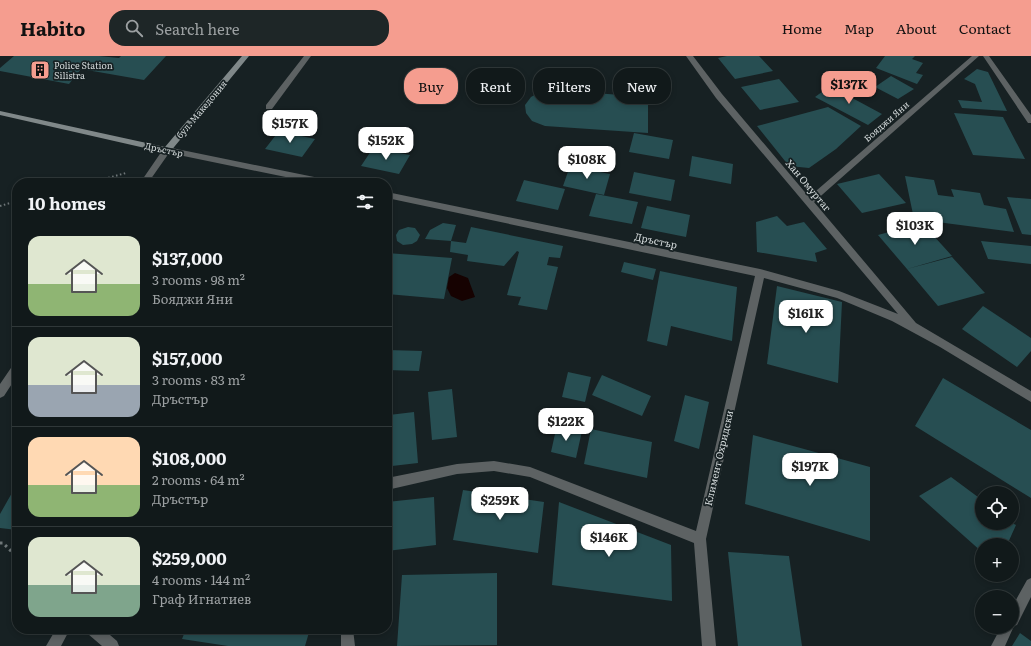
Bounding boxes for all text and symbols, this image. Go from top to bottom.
search box [109,10,389,46]
text: Habito [20,14,85,42]
icon: search [123,17,145,39]
text: Search here [155,17,239,40]
text: Home [782,18,822,38]
text: Map [844,18,874,38]
text: About [896,18,937,38]
text: Contact [959,18,1011,38]
place label: Police Station Silistra [54,58,113,82]
building icon: Police Station Silistra [29,59,51,81]
chip: Buy [404,68,458,104]
chip: Rent [466,68,525,104]
chip: Filters [533,68,605,104]
chip: New [613,68,671,104]
pin: $137K [821,71,877,105]
text: $137K [830,74,868,93]
street label: бул. Македония [172,77,230,141]
street label: Бояджи Яни [860,97,912,145]
pin: $157K [262,110,318,144]
text: $157K [271,113,309,132]
pin: $152K [358,127,414,161]
text: $152K [367,130,405,149]
street label: Дръстър [144,138,185,160]
pin: $108K [559,146,615,180]
text: $108K [568,149,606,168]
street label: Хан Омуртаг [783,156,835,214]
text: 10 homes [28,190,106,215]
icon: filters [354,191,376,213]
pin: $103K [887,212,943,246]
text: $103K [896,215,934,234]
street label: Дръстър [633,228,679,252]
text: $137,000 [152,245,223,270]
icon: home [60,252,108,300]
text: 3 rooms · 98 m² [152,270,245,289]
text: Бояджи Яни [152,289,233,308]
pin: $161K [778,300,834,334]
text: $161K [788,303,824,322]
text: $157,000 [152,345,223,370]
icon: home [60,353,108,401]
text: 3 rooms · 83 m² [152,370,245,389]
text: Дръстър [152,389,208,408]
pin: $122K [538,408,594,442]
street label: Климент Охридски [700,409,736,507]
text: $122K [547,411,585,430]
text: $108,000 [152,445,227,470]
icon: home [60,453,108,501]
pin: $197K [782,453,838,487]
text: $197K [791,456,829,475]
text: 2 rooms · 64 m² [152,470,245,489]
map controls [975,486,1019,634]
button: locate [975,486,1019,530]
pin: $259K [472,487,528,521]
text: Дръстър [152,489,208,508]
text: $259K [480,490,520,509]
pin: $146K [581,524,637,558]
text: $146K [590,527,628,546]
button: + [975,538,1019,582]
text: $259,000 [152,545,227,570]
icon: home [60,553,108,601]
text: 4 rooms · 144 m² [152,570,250,589]
text: Граф Игнатиев [152,589,251,608]
button: − [975,590,1019,634]

